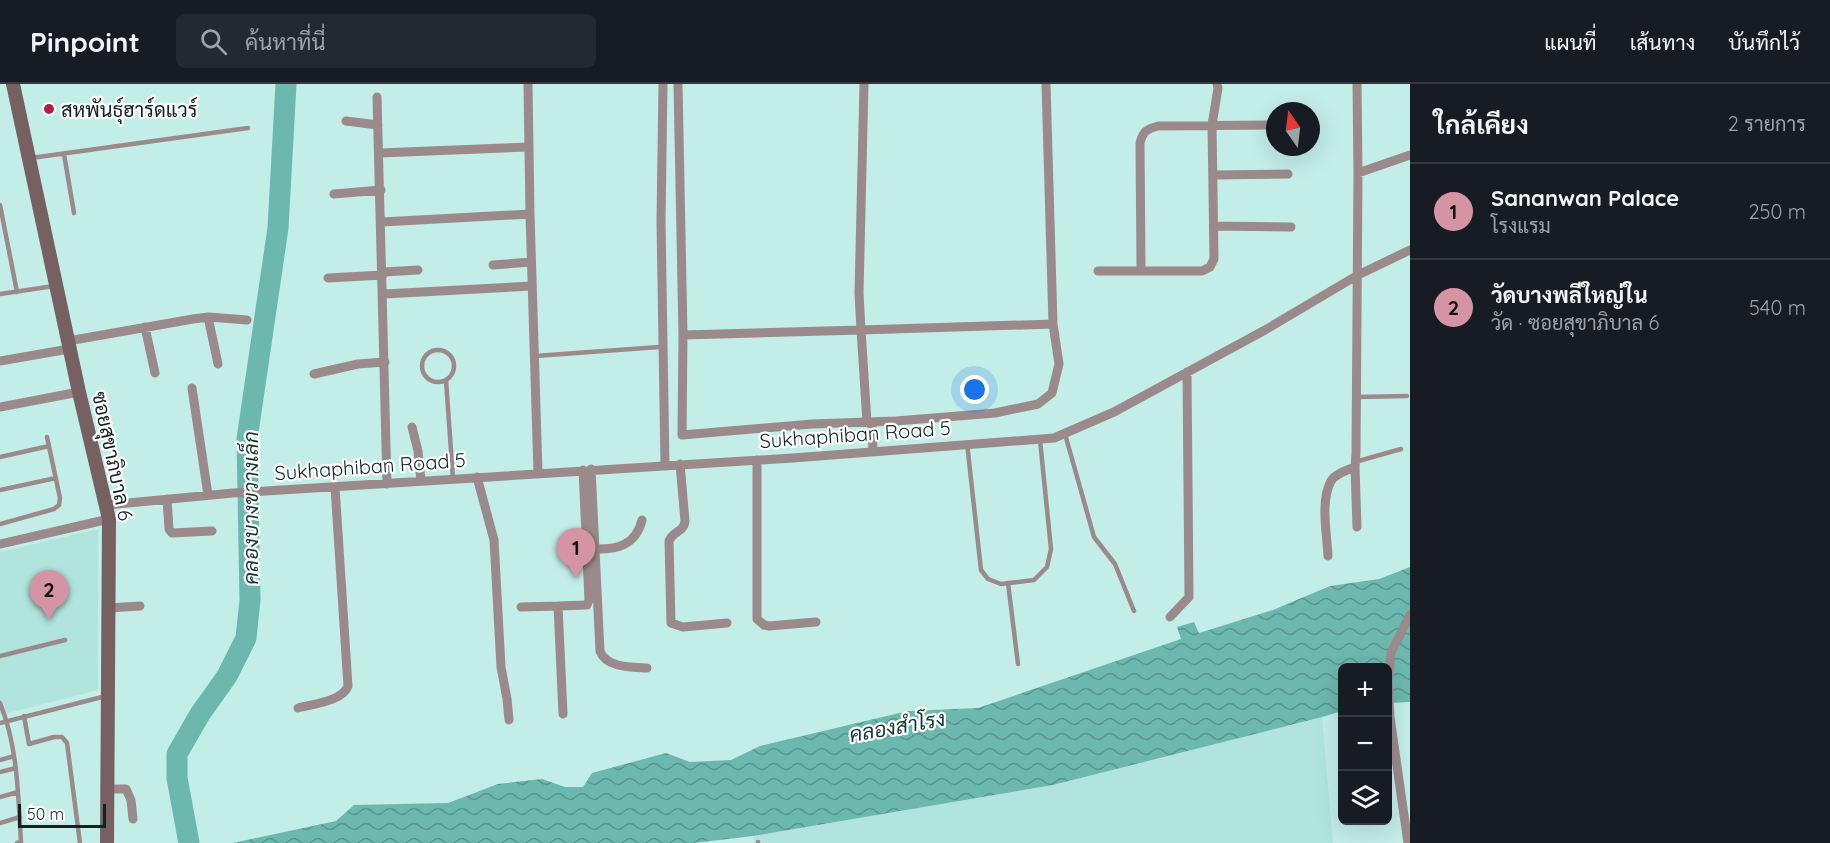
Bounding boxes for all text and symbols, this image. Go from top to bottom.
search box [176,14,596,68]
text: Pinpoint [30,24,140,59]
icon: search [197,25,230,58]
text: ค้นหาที่นี่ [245,28,325,56]
text: แผนที่ [1544,29,1597,55]
text: เส้นทาง [1630,29,1695,55]
text: บันทึกไว้ [1728,29,1800,55]
place label: สหพันธุ์ฮาร์ดแวร์ [61,96,197,124]
marker: สหพันธุ์ฮาร์ดแวร์ [42,102,56,116]
north arrow [1266,102,1320,156]
text: ใกล้เคียง [1434,108,1529,141]
text: 2 รายการ [1728,111,1806,136]
text: Sananwan Palace [1491,184,1679,212]
text: 1 [1450,199,1457,224]
text: 250 m [1748,199,1806,224]
text: โรงแรม [1491,213,1551,238]
text: วัดบางพลีใหญ่ใน [1491,281,1648,309]
text: 2 [1448,295,1459,320]
text: 540 m [1749,295,1806,320]
text: วัด · ซอยสุขาภิบาล 6 [1491,310,1659,335]
your location [960,375,989,404]
street label: ซอยสุขาภิบาล 6 [85,389,139,524]
street label: Sukhaphiban Road 5 [759,415,951,453]
water label: คลองบางขวางเล็ก [236,431,263,585]
street label: Sukhaphiban Road 5 [274,447,466,485]
pin: 1 [556,528,596,578]
pin: 2 [29,570,68,620]
map controls [1338,663,1392,825]
button: + [1338,663,1392,717]
water label: คลองสำโรง [847,705,947,747]
button: − [1338,717,1392,771]
button: layers [1338,771,1392,825]
scale bar [18,801,106,828]
text: 50 m [27,804,64,824]

